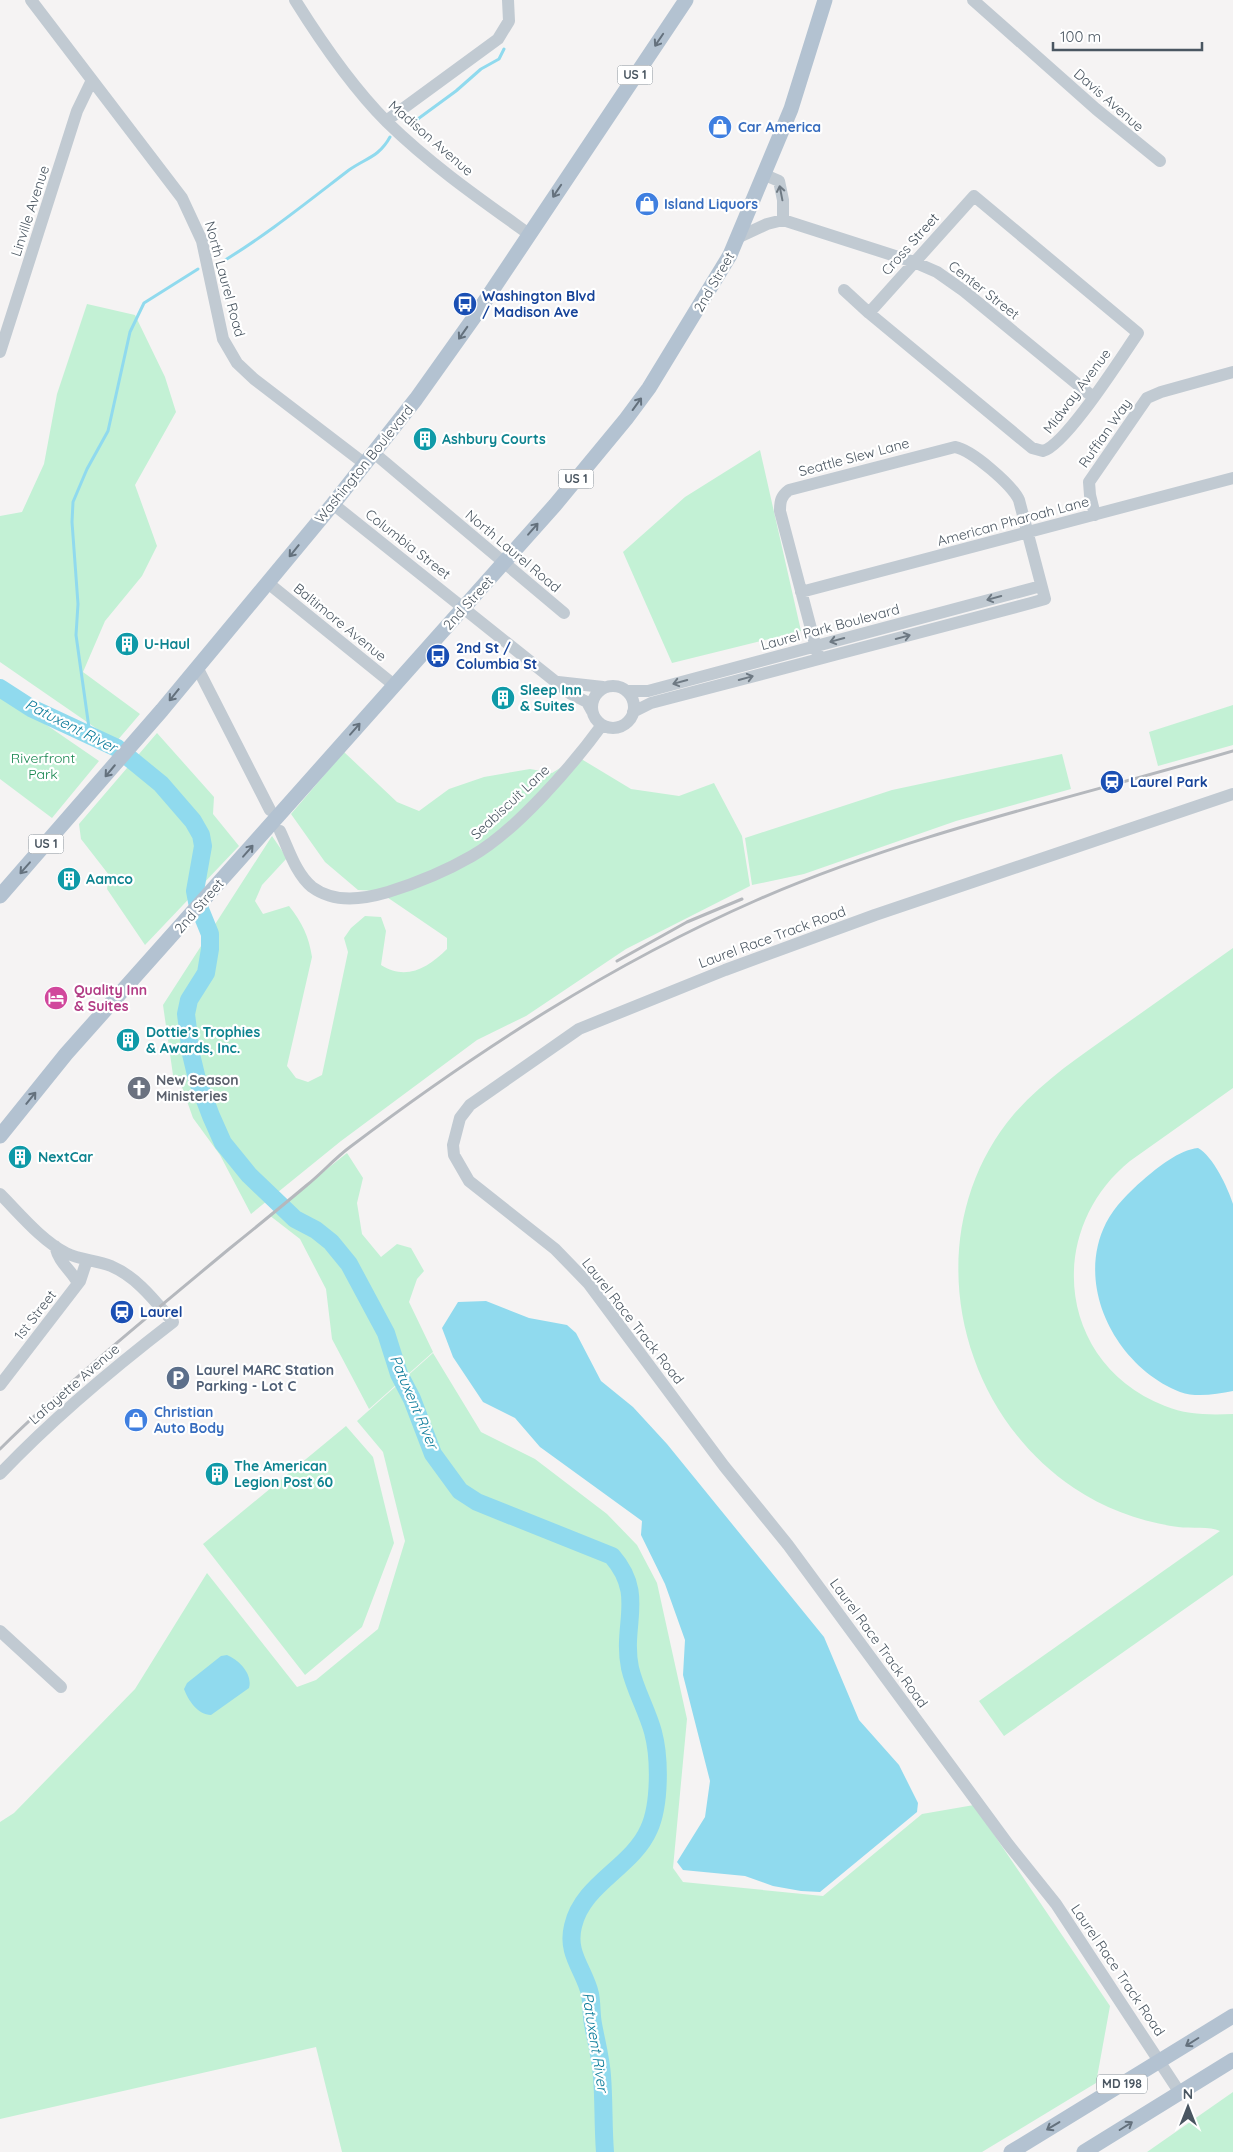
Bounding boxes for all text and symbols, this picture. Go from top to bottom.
scale bar [1053,20,1202,52]
text: 100 m [1060,27,1101,46]
one-way arrow [654,33,664,47]
street label: Davis Avenue [1070,65,1148,135]
road number: US 1 [618,66,652,84]
street label: Madison Avenue [385,96,477,180]
shop icon: Car America [707,114,733,140]
place label: Car America [738,118,821,136]
street label: Linville Avenue [7,163,53,259]
one-way arrow [552,184,562,198]
one-way arrow [776,185,785,201]
shop icon: Island Liquors [634,191,660,217]
place label: Island Liquors [664,195,758,213]
street label: Cross Street [877,209,943,279]
street label: North Laurel Road [201,219,249,339]
street label: 2nd Street [690,249,739,315]
street label: Center Street [945,257,1023,323]
place label: Washington Blvd / Madison Ave [482,287,595,321]
bus stop icon: Washington Blvd / Madison Ave [452,291,478,317]
one-way arrow [458,326,468,340]
street label: Midway Avenue [1039,345,1115,437]
street label: Ruffian Way [1075,395,1135,471]
one-way arrow [632,397,642,411]
street label: Washington Boulevard [311,401,417,527]
building icon: Ashbury Courts [412,426,438,452]
place label: Ashbury Courts [442,430,546,448]
street label: Seattle Slew Lane [797,434,911,480]
road number: US 1 [558,469,594,488]
street label: American Pharoah Lane [935,492,1091,550]
street label: Columbia Street [362,505,455,583]
street label: North Laurel Road [462,506,564,596]
one-way arrow [527,523,539,536]
one-way arrow [288,544,299,557]
street label: 2nd Street [439,572,497,634]
street label: Baltimore Avenue [290,579,390,665]
one-way arrow [986,594,1002,604]
street label: Laurel Park Boulevard [759,600,901,654]
building icon: U-Haul [114,631,140,657]
one-way arrow [895,631,911,641]
place label: U-Haul [144,635,190,653]
one-way arrow [829,636,845,646]
place label: 2nd St / Columbia St [456,639,538,673]
bus stop icon: 2nd St / Columbia St [425,643,451,669]
one-way arrow [738,673,754,682]
one-way arrow [672,678,688,687]
place label: Sleep Inn & Suites [520,681,582,715]
building icon: Sleep Inn & Suites [490,685,516,711]
one-way arrow [168,688,179,701]
water label: Patuxent River [22,694,122,758]
one-way arrow [350,723,361,736]
park label: Riverfront Park [11,749,75,783]
street label: Seabiscuit Lane [467,761,553,843]
one-way arrow [104,764,115,777]
station icon: Laurel Park [1099,769,1125,795]
place label: Laurel Park [1130,773,1208,791]
road number: US 1 [28,834,64,854]
one-way arrow [242,845,253,858]
one-way arrow [20,861,31,874]
building icon: Aamco [56,866,82,892]
place label: Aamco [86,870,133,888]
street label: 2nd Street [170,875,228,937]
street label: Laurel Race Track Road [696,902,848,972]
place label: Quality Inn & Suites [74,981,147,1015]
hotel icon: Quality Inn & Suites [43,985,69,1011]
place label: Dottie’s Trophies & Awards, Inc. [146,1023,260,1057]
building icon: Dottie’s Trophies & Awards, Inc. [115,1027,141,1053]
place label: New Season Ministeries [156,1071,239,1105]
church icon: New Season Ministeries [126,1075,152,1101]
one-way arrow [25,1091,36,1104]
building icon: NextCar [7,1144,33,1170]
place label: NextCar [38,1148,93,1166]
street label: Laurel Race Track Road [578,1254,688,1388]
street label: 1st Street [10,1286,60,1344]
station icon: Laurel [109,1299,135,1325]
place label: Laurel [140,1303,183,1321]
street label: Lafayette Avenue [25,1340,123,1428]
water label: Patuxent River [386,1352,444,1454]
place label: Laurel MARC Station Parking - Lot C [196,1361,334,1395]
parking icon: Laurel MARC Station Parking - Lot C [165,1365,191,1391]
place label: Christian Auto Body [154,1403,224,1437]
shop icon: Christian Auto Body [123,1407,149,1433]
place label: The American Legion Post 60 [234,1457,333,1491]
building icon: The American Legion Post 60 [204,1461,230,1487]
street label: Laurel Race Track Road [826,1575,932,1711]
street label: Laurel Race Track Road [1067,1901,1169,2039]
water label: Patuxent River [578,1991,613,2095]
one-way arrow [1185,2037,1199,2047]
road number: MD 198 [1097,2074,1147,2094]
north arrow [1163,2082,1213,2132]
text: N [1183,2085,1193,2103]
one-way arrow [1118,2121,1132,2131]
one-way arrow [1046,2122,1060,2132]

